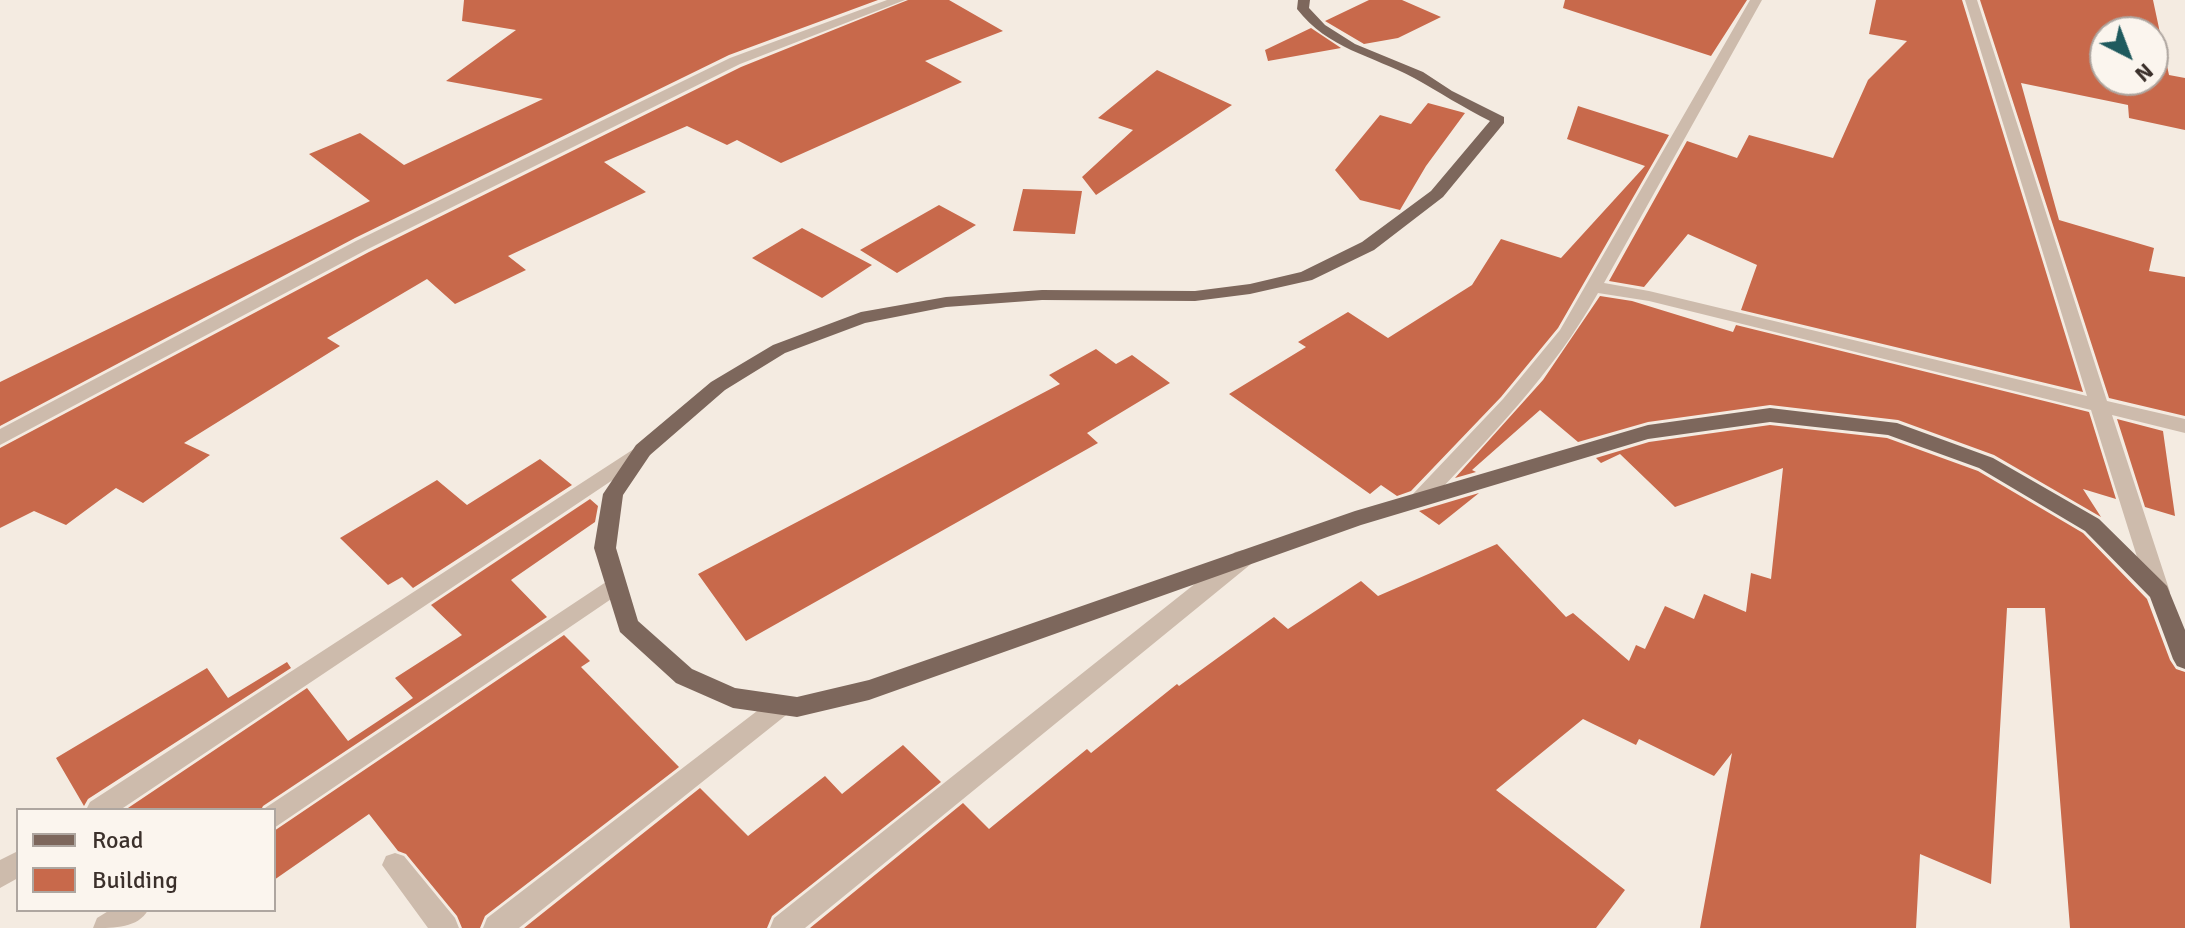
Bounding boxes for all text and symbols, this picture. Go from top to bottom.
north arrow [2089,16,2169,96]
text: N [2129,58,2159,88]
legend [16,808,276,912]
text: Road [92,825,143,855]
text: Building [92,865,178,895]

